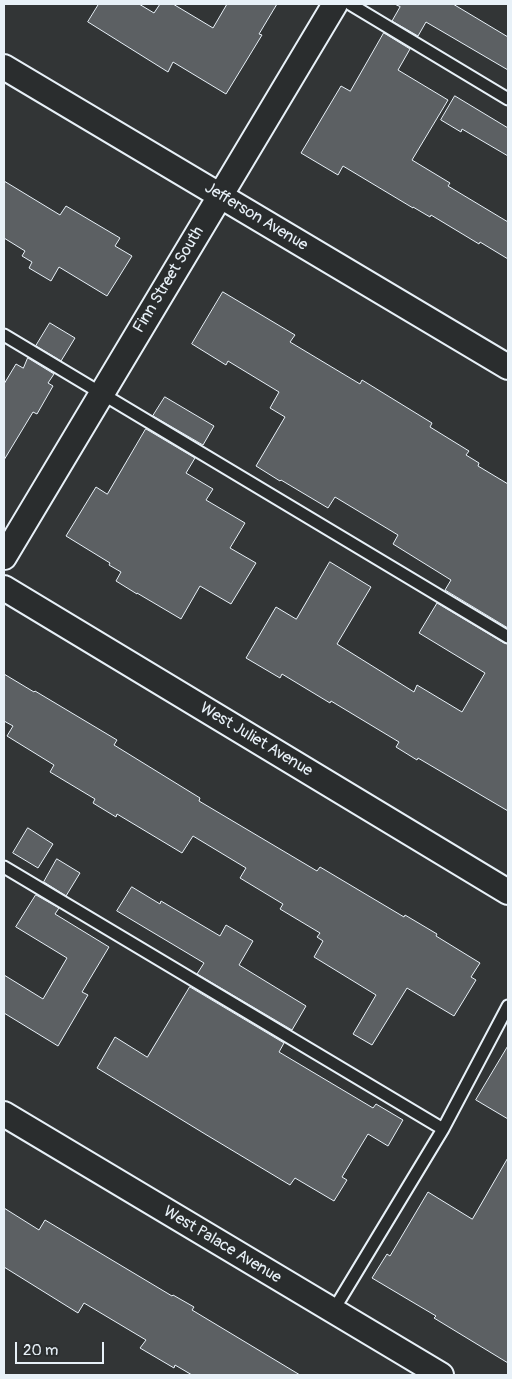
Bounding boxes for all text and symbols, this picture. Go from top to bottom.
street label: Jefferson Avenue [201,179,311,255]
street label: Finn Street South [130,223,208,337]
street label: West Juliet Avenue [196,699,316,781]
street label: West Palace Avenue [160,1202,284,1288]
scale bar [18,1332,106,1364]
text: 20 m [23,1341,58,1360]

